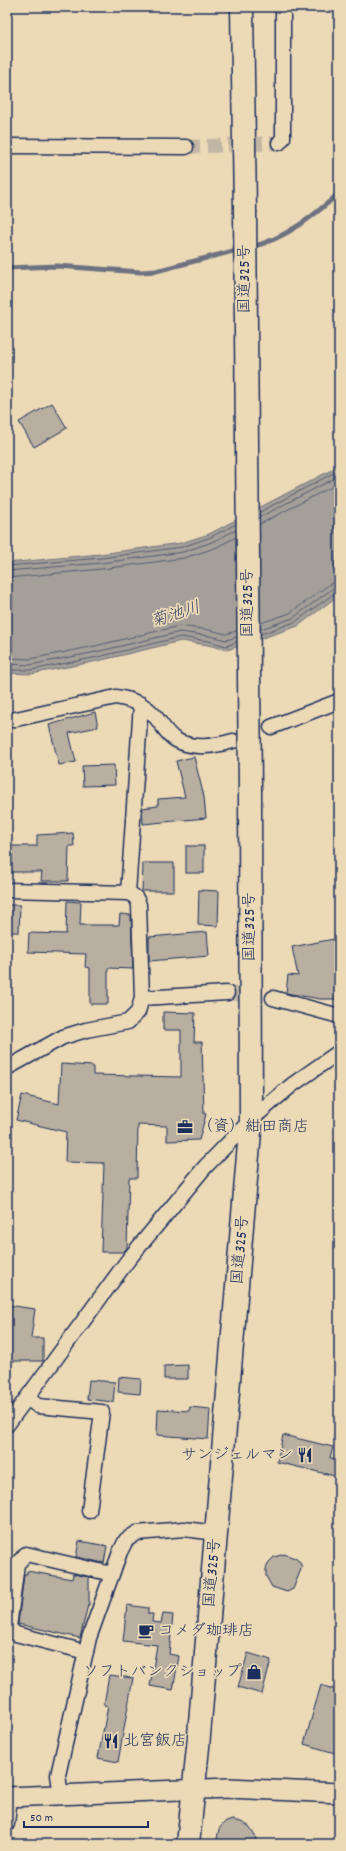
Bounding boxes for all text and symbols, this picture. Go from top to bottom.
street label: 国道325号 [234,244,257,314]
street label: 国道325号 [237,568,260,638]
water label: 菊池川 [148,597,204,635]
street label: 国道325号 [239,892,262,962]
place label: （資）紺田商店 [197,1116,309,1139]
office icon: （資）紺田商店 [176,1118,194,1136]
street label: 国道325号 [227,1214,255,1286]
place label: サンジェルマン [181,1444,293,1467]
restaurant icon: サンジェルマン [296,1446,314,1464]
street label: 国道325号 [199,1537,227,1609]
place label: コメダ珈琲店 [158,1620,254,1643]
cafe icon: コメダ珈琲店 [137,1622,155,1640]
place label: ソフトバンクショップ [83,1661,242,1684]
shop icon: ソフトバンクショップ [245,1663,263,1681]
place label: 北宮飯店 [123,1730,187,1753]
restaurant icon: 北宮飯店 [102,1732,120,1750]
scale bar [24,1803,148,1829]
text: 50 m [30,1810,53,1827]

